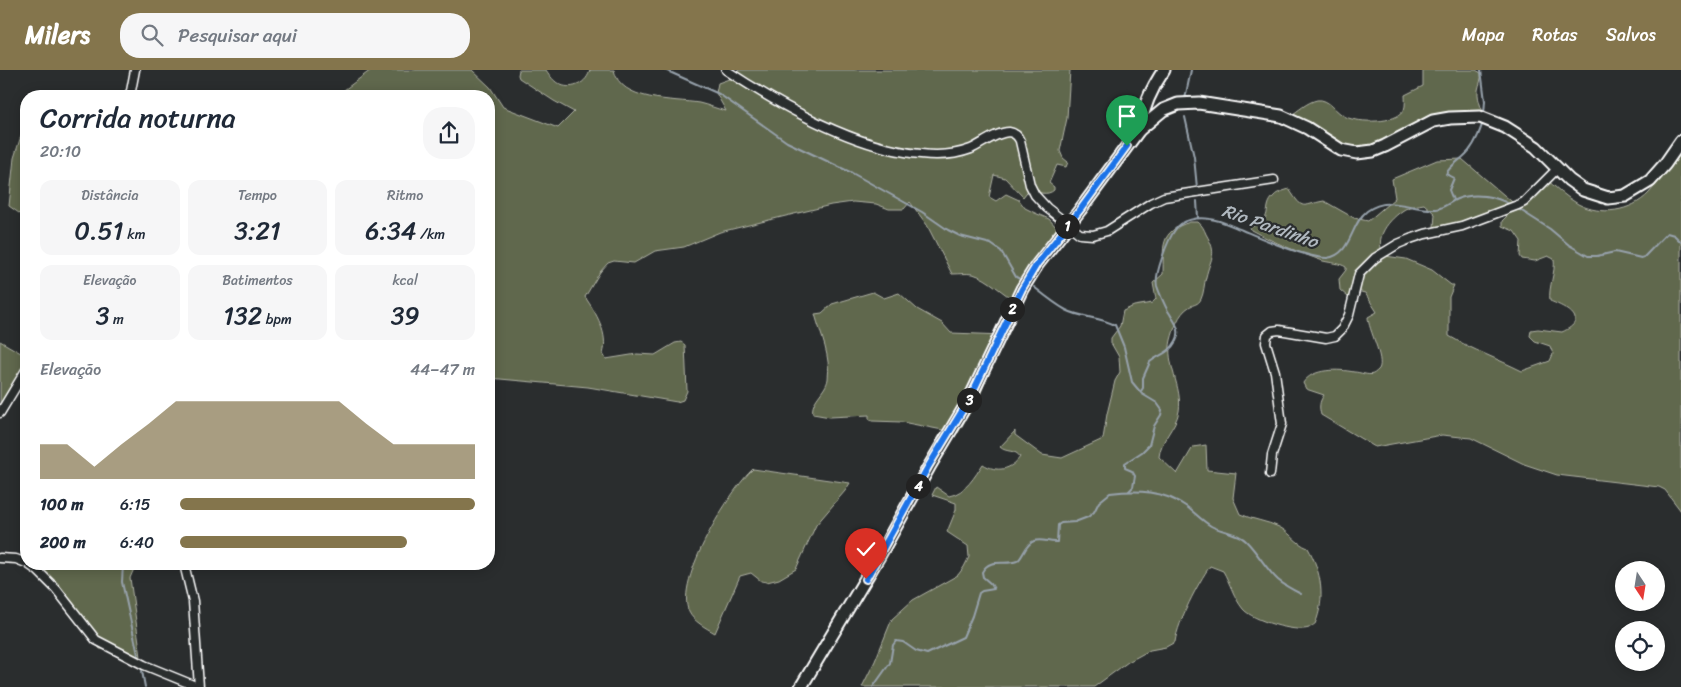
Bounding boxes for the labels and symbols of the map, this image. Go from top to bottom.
pin [1106,95,1148,146]
water label: Rio Pardinho [1218,195,1324,258]
pin: 1 [1054,214,1080,238]
pin: 2 [1000,296,1024,322]
pin: 3 [956,388,982,412]
pin: 4 [906,474,930,498]
pin [845,528,887,579]
north arrow [1615,561,1665,611]

